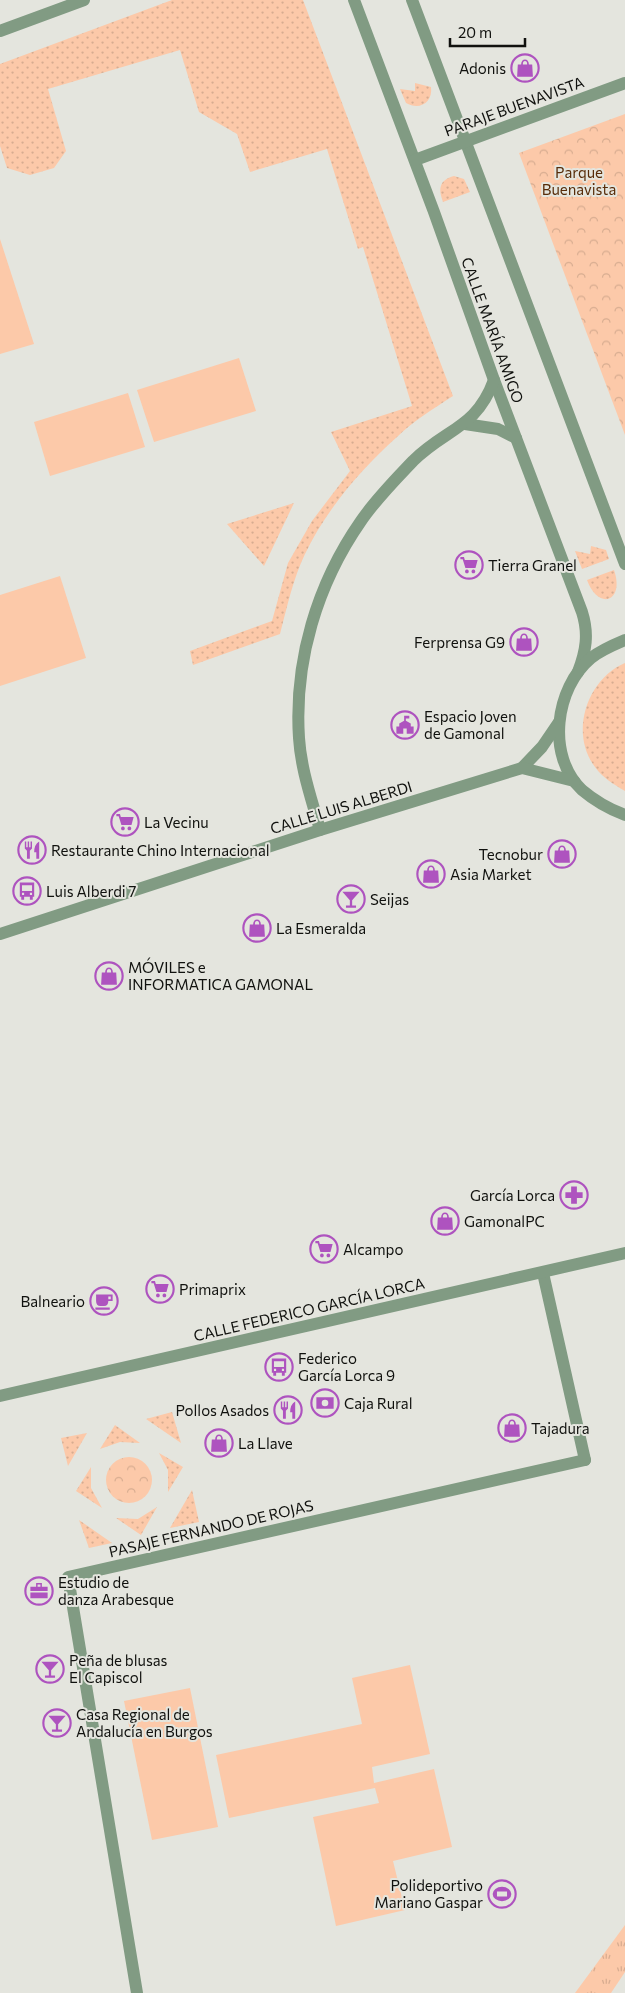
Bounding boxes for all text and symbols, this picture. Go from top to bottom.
scale bar [450,15,525,47]
text: 20 m [458,23,492,41]
shop icon: Adonis [510,53,540,83]
place label: Adonis [459,59,506,77]
street label: PARAJE BUENAVISTA [442,72,586,140]
park label: Parque Buenavista [542,163,616,198]
street label: CALLE MARÍA AMIGO [458,254,529,405]
supermarket icon: Tierra Granel [454,550,484,580]
place label: Tierra Granel [488,556,577,574]
shop icon: Ferprensa G9 [509,627,539,657]
place label: Ferprensa G9 [414,633,505,651]
place label: Espacio Joven de Gamonal [424,707,517,742]
public building icon: Espacio Joven de Gamonal [390,710,420,740]
street label: CALLE LUIS ALBERDI [268,777,414,837]
supermarket icon: La Vecinu [110,807,140,837]
place label: La Vecinu [144,813,209,831]
restaurant icon: Restaurante Chino Internacional [17,835,47,865]
shop icon: Tecnobur [547,839,577,869]
place label: Restaurante Chino Internacional [51,841,270,859]
place label: Tecnobur [478,845,543,863]
shop icon: Asia Market [416,859,446,889]
place label: Asia Market [450,865,532,883]
bus stop icon: Luis Alberdi 7 [12,876,42,906]
place label: Luis Alberdi 7 [46,882,137,900]
bar icon: Seijas [336,884,366,914]
place label: Seijas [370,890,409,908]
shop icon: La Esmeralda [242,913,272,943]
place label: La Esmeralda [276,919,366,937]
place label: MÓVILES e INFORMATICA GAMONAL [128,957,313,993]
shop icon: MÓVILES e INFORMATICA GAMONAL [94,961,124,991]
pharmacy icon: García Lorca [559,1180,589,1210]
place label: García Lorca [470,1186,555,1204]
shop icon: GamonalPC [430,1206,460,1236]
place label: GamonalPC [464,1212,545,1230]
supermarket icon: Alcampo [309,1234,339,1264]
place label: Alcampo [343,1240,403,1258]
street label: CALLE FEDERICO GARCÍA LORCA [192,1273,426,1344]
supermarket icon: Primaprix [145,1274,175,1304]
place label: Primaprix [179,1280,246,1298]
cafe icon: Balneario [89,1286,119,1316]
place label: Balneario [21,1292,85,1310]
place label: Federico García Lorca 9 [298,1349,395,1384]
bus stop icon: Federico García Lorca 9 [264,1352,294,1382]
bank icon: Caja Rural [310,1388,340,1418]
place label: Caja Rural [344,1394,413,1412]
restaurant icon: Pollos Asados [273,1395,303,1425]
place label: Pollos Asados [175,1401,269,1419]
shop icon: Tajadura [497,1413,527,1443]
place label: Tajadura [531,1419,590,1437]
shop icon: La Llave [204,1428,234,1458]
place label: La Llave [238,1434,293,1452]
street label: PASAJE FERNANDO DE ROJAS [107,1496,315,1560]
place label: Estudio de danza Arabesque [58,1573,174,1608]
office icon: Estudio de danza Arabesque [24,1576,54,1606]
place label: Peña de blusas El Capiscol [69,1651,168,1686]
bar icon: Peña de blusas El Capiscol [35,1654,65,1684]
place label: Casa Regional de Andalucía en Burgos [76,1705,213,1740]
bar icon: Casa Regional de Andalucía en Burgos [42,1708,72,1738]
place label: Polideportivo Mariano Gaspar [374,1876,483,1911]
sports icon: Polideportivo Mariano Gaspar [487,1879,517,1909]

